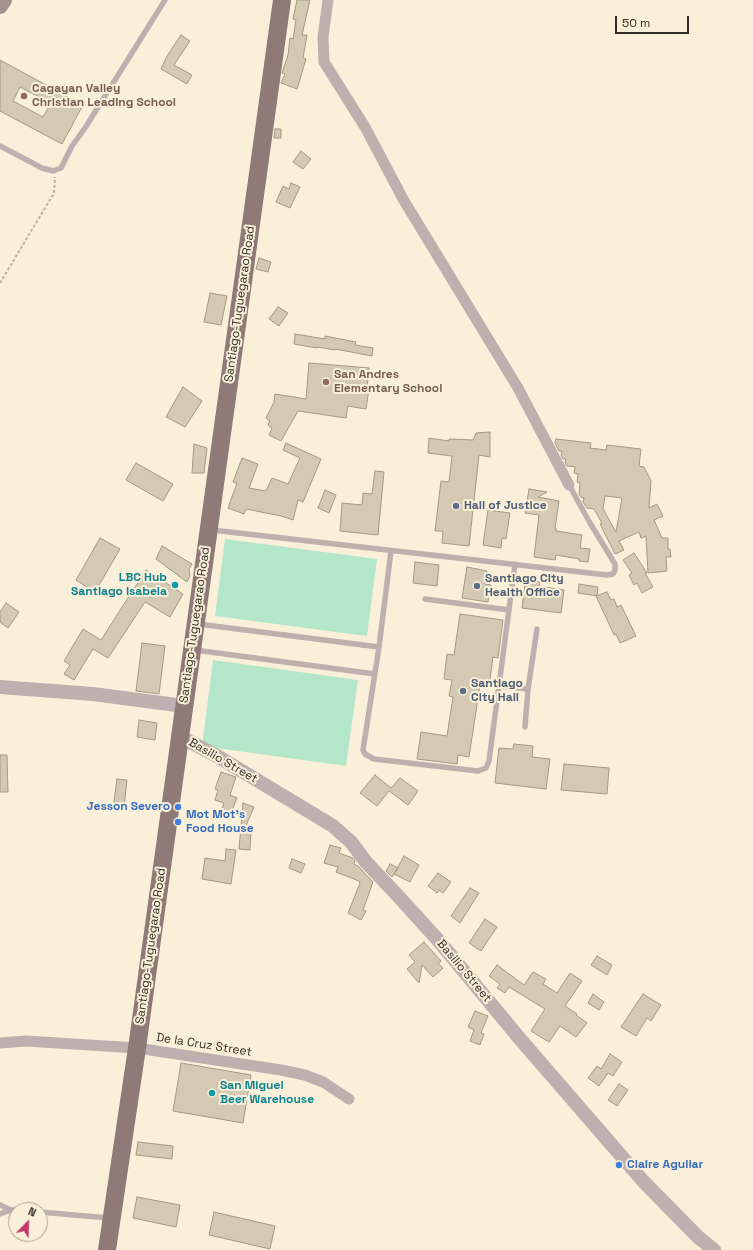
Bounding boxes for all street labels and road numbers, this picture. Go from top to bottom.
street label: Santiago-Tuguegarao Road [222,225,258,383]
street label: Santiago-Tuguegarao Road [177,546,213,704]
street label: Basilio Street [186,735,260,787]
street label: Santiago-Tuguegarao Road [133,867,169,1025]
street label: Basilio Street [434,937,494,1005]
street label: De la Cruz Street [155,1030,253,1060]

